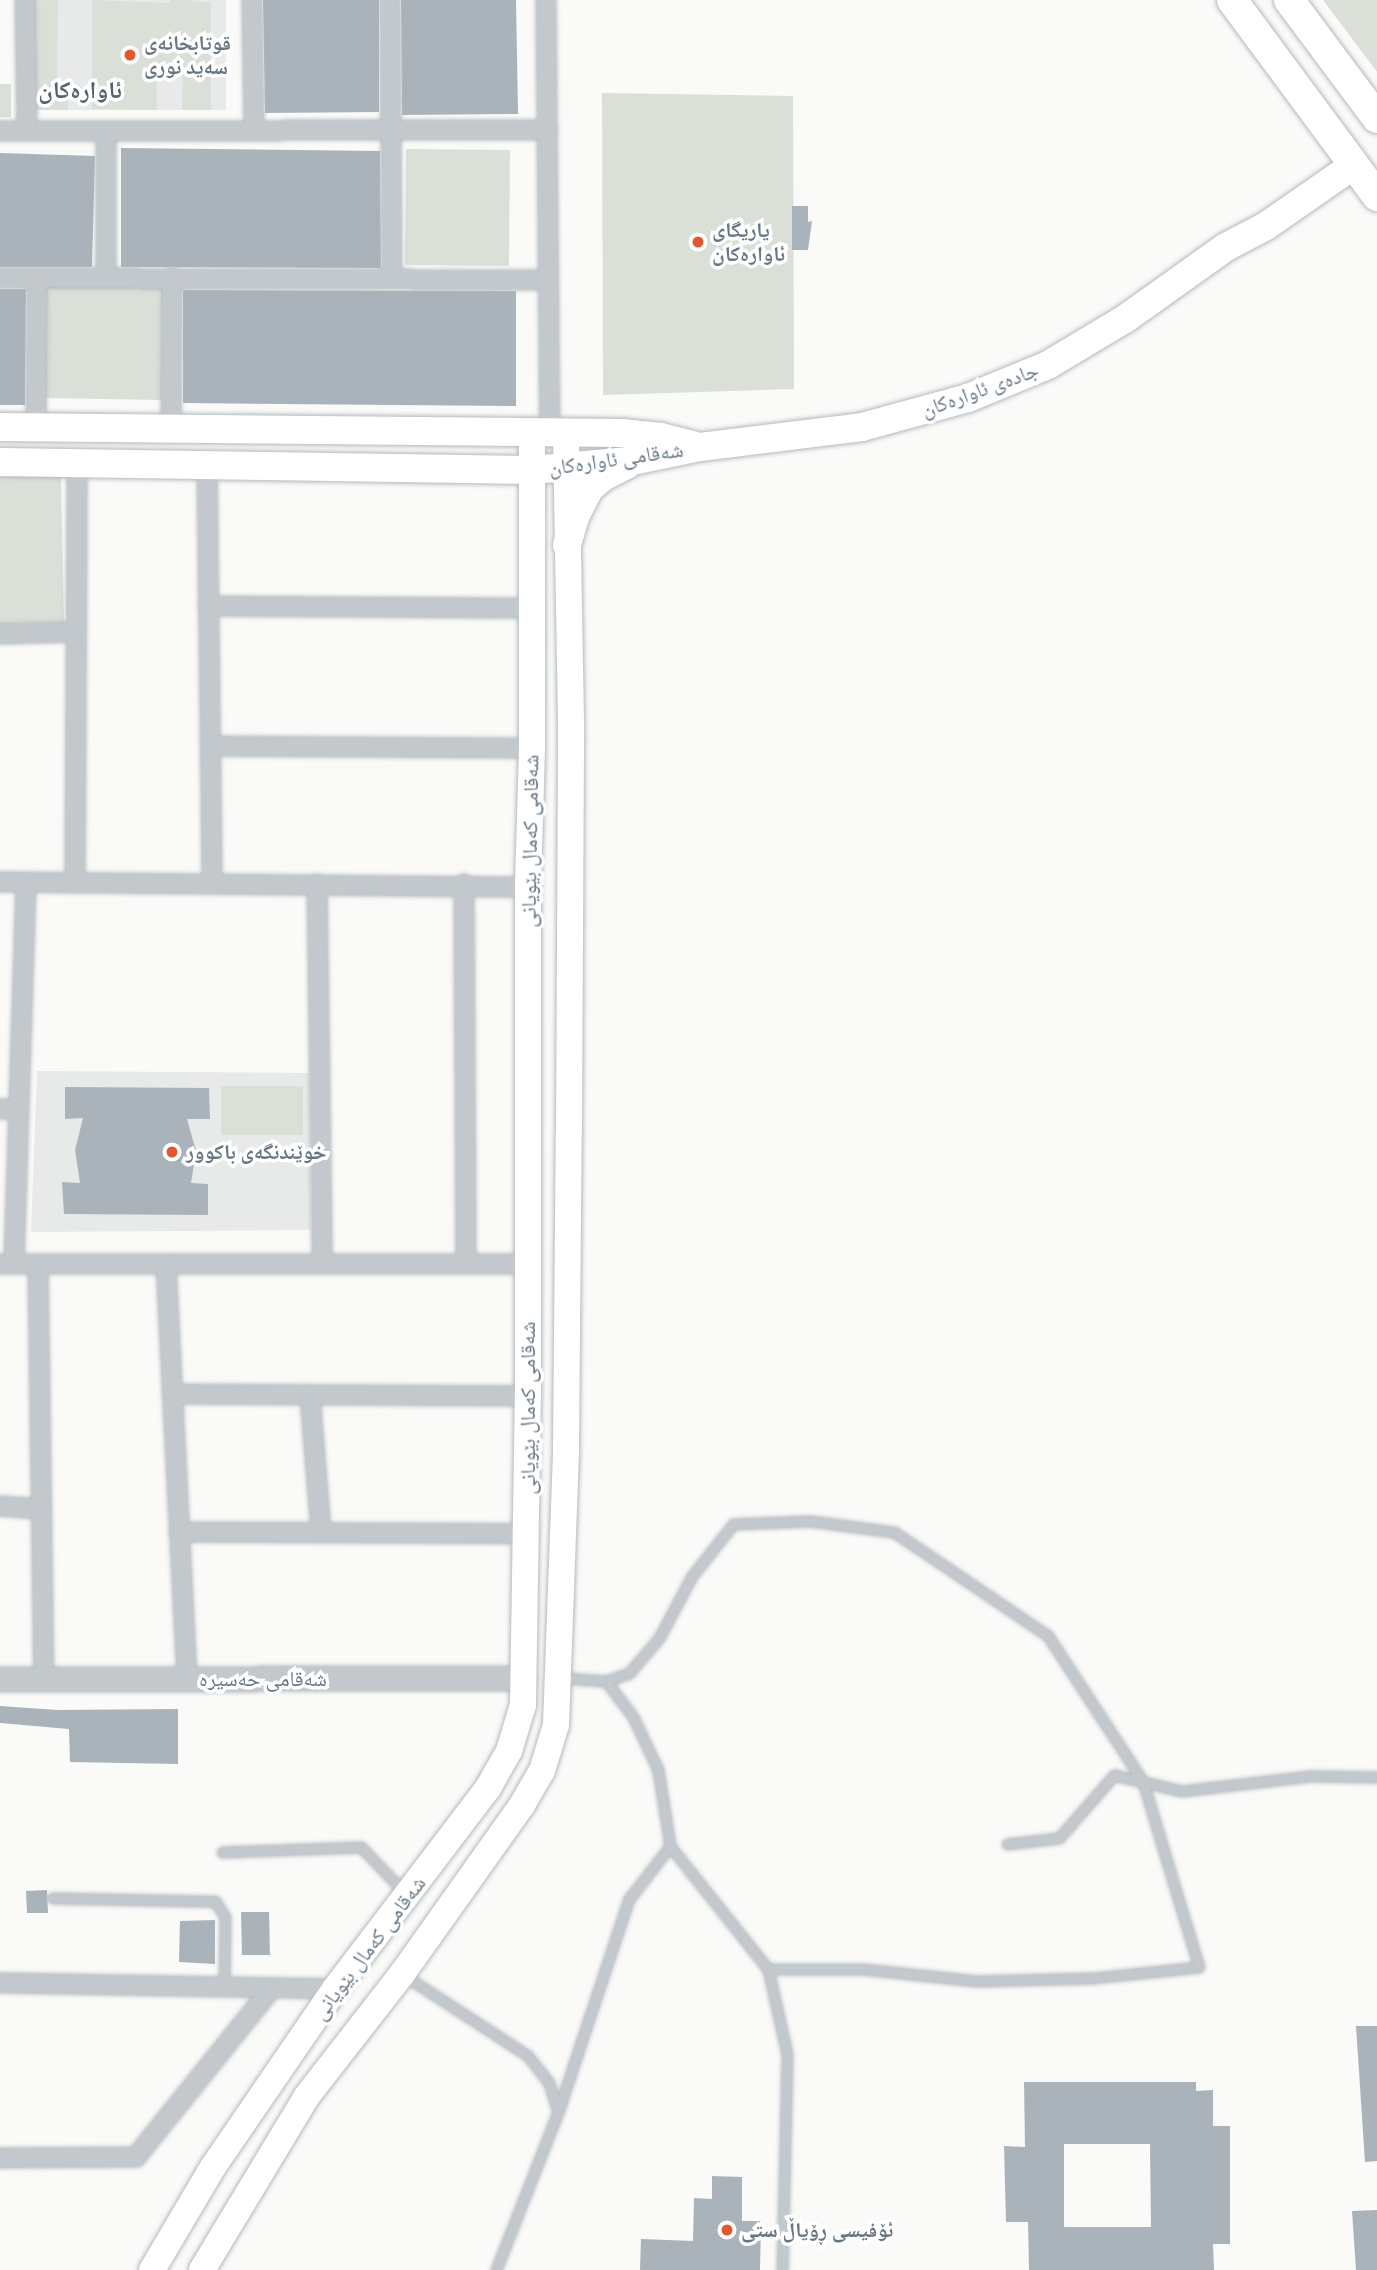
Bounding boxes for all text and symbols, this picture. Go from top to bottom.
place label: قوتابخانەی سەید نوری [144,30,231,80]
marker: قوتابخانەی سەید نوری [122,47,138,63]
district label: ئاوارەکان [38,76,122,104]
place label: یاریگای ئاوارەکان [712,217,785,267]
marker: یاریگای ئاوارەکان [690,234,706,250]
street label: جادەی ئاوارەکان [918,357,1042,423]
street label: شەقامی ئاوارەکان [547,437,685,481]
street label: شەقامی کەمال بێویانی [516,754,544,928]
place label: خوێندنگەی باکوور [186,1139,327,1165]
marker: خوێندنگەی باکوور [164,1144,180,1160]
street label: شەقامی کەمال بێویانی [515,1321,541,1495]
street label: شەقامی حەسیرە [199,1666,327,1692]
street label: شەقامی کەمال بێویانی [307,1871,431,2025]
place label: ئۆفیسی ڕۆیاڵ ستی [741,2217,893,2243]
marker: ئۆفیسی ڕۆیاڵ ستی [719,2222,735,2238]

